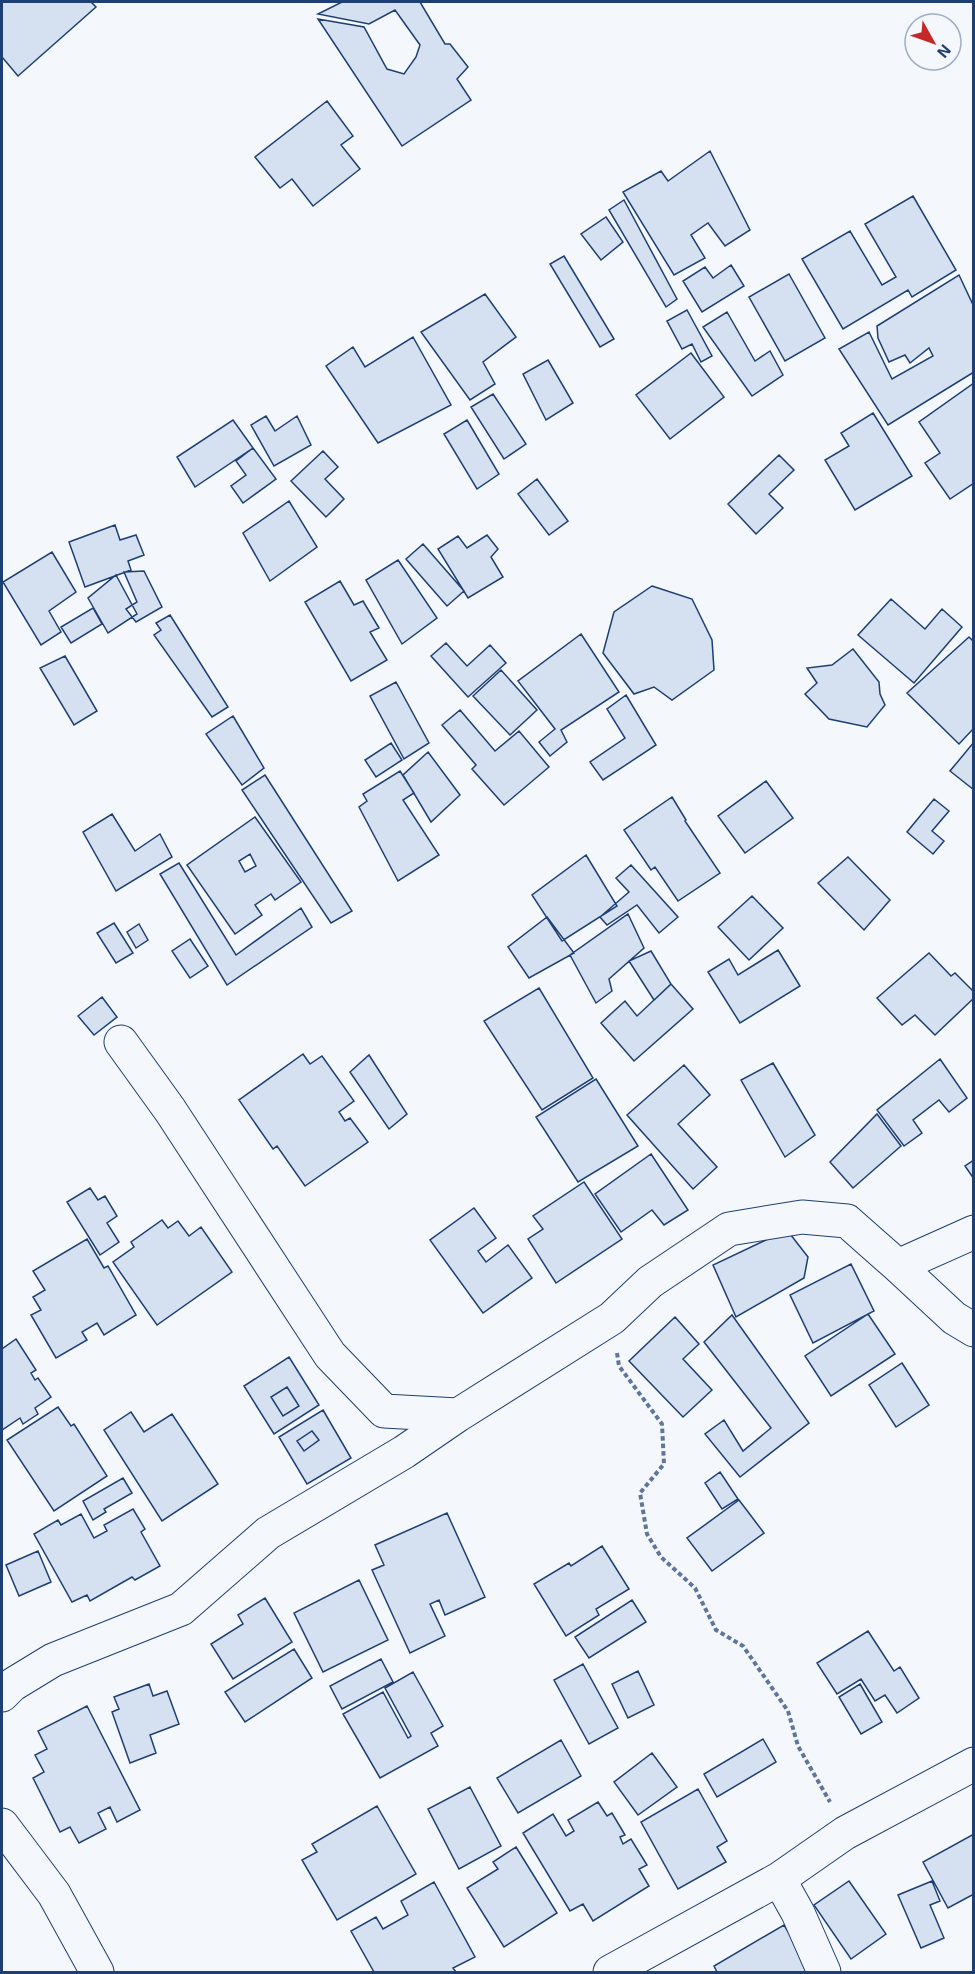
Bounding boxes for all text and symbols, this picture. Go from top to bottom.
north arrow [903,12,963,72]
text: N [934,41,956,62]

